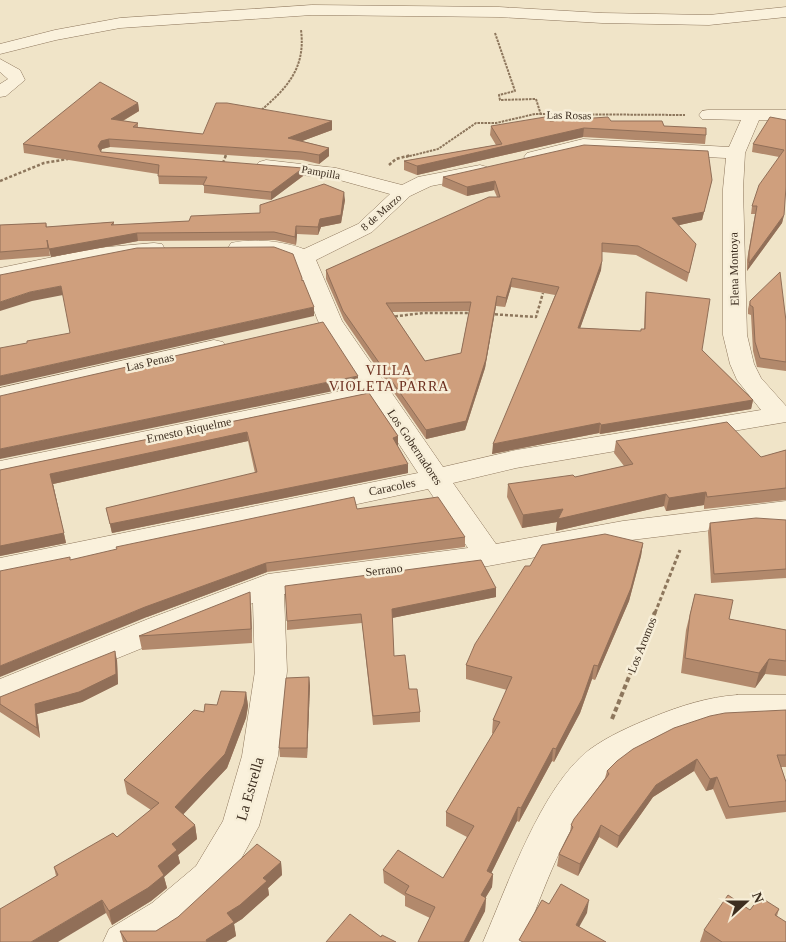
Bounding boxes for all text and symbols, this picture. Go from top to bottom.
street label: Las Rosas [546,109,592,121]
street label: Pampilla [301,163,341,181]
street label: 8 de Marzo [358,191,404,233]
street label: Elena Montoya [726,231,742,306]
street label: Las Penas [125,350,175,374]
district label: VILLA VIOLETA PARRA [329,363,449,394]
street label: Los Gobernadores [385,406,446,488]
street label: Ernesto Riquelme [145,414,233,446]
street label: Caracoles [367,475,417,499]
street label: Serrano [365,561,403,579]
street label: Los Aromos [624,615,660,675]
street label: La Estrella [233,755,267,823]
north arrow [721,877,771,927]
text: N [749,890,766,905]

